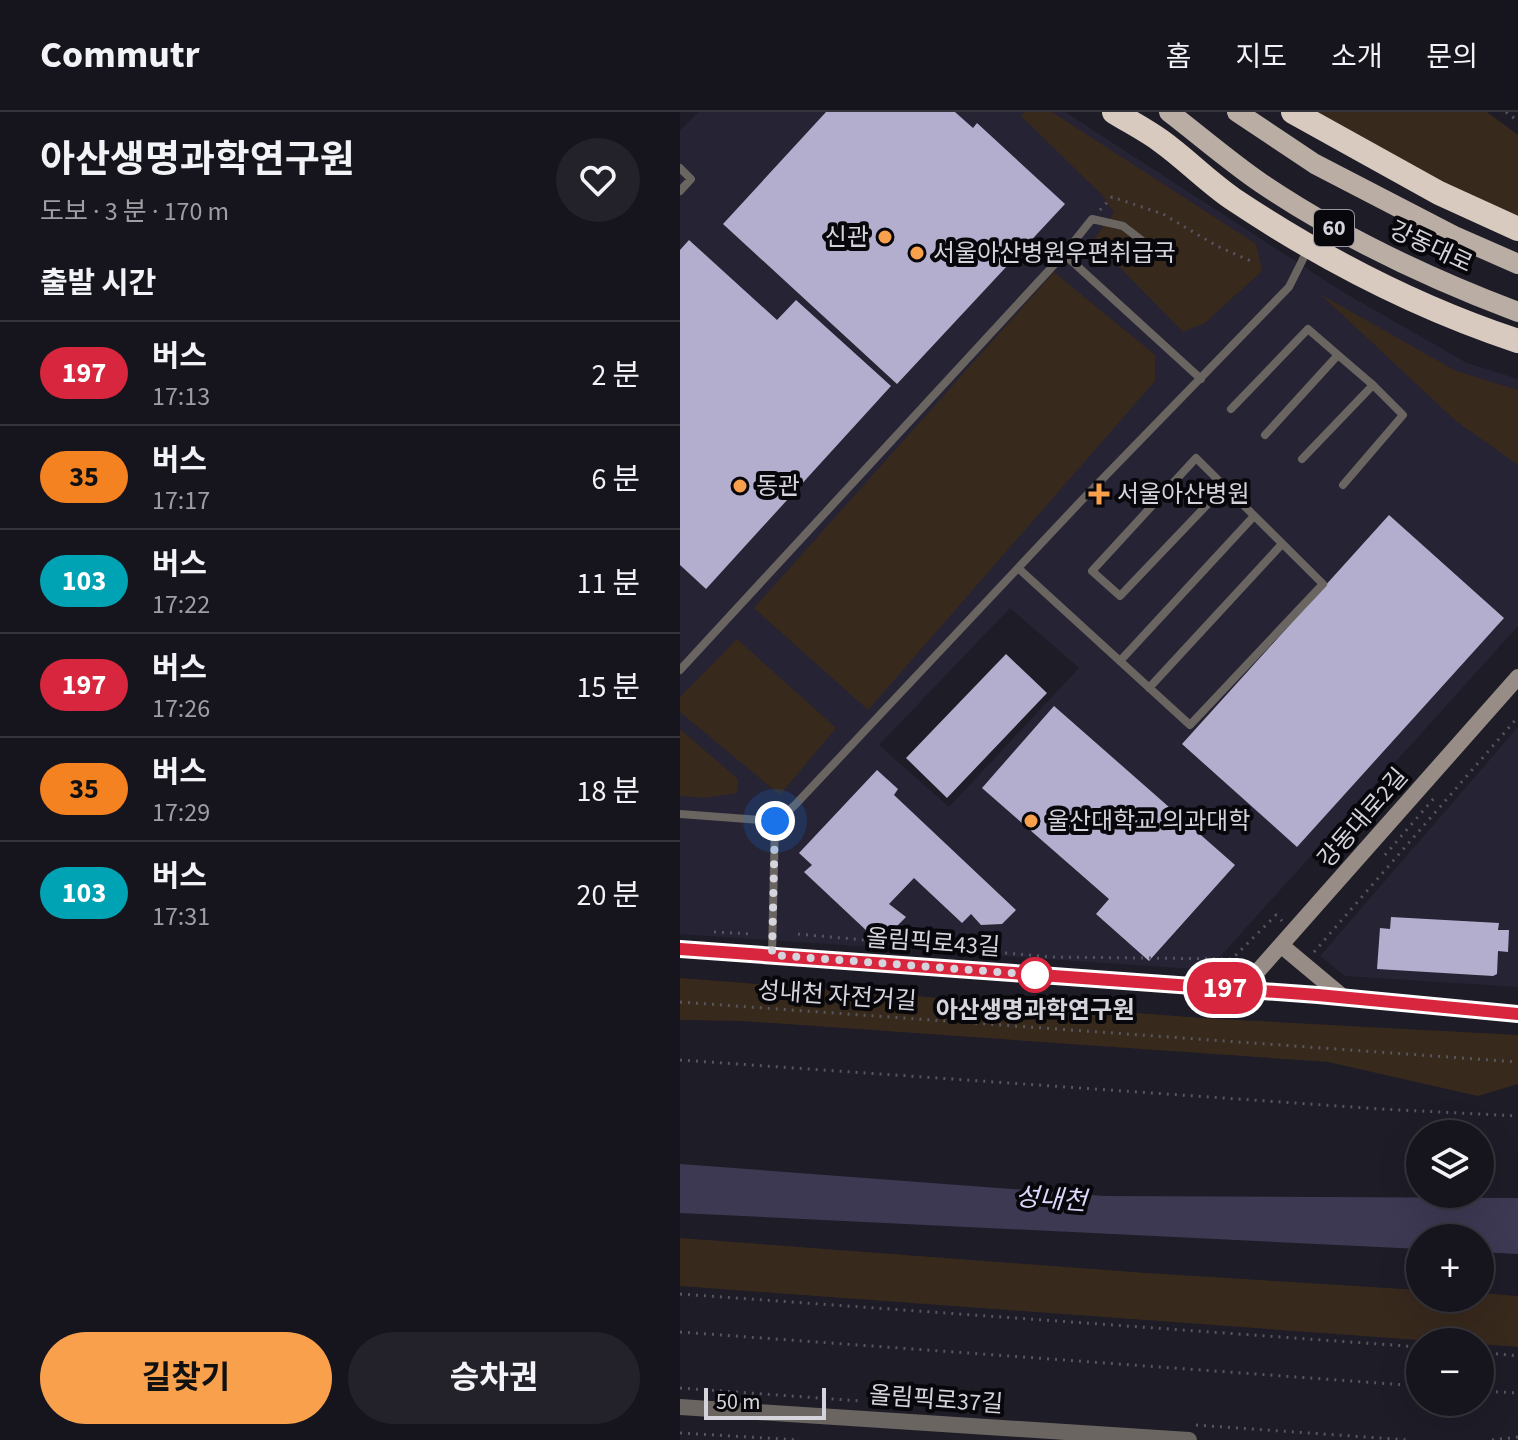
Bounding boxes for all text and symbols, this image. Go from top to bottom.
text: Commutr [40,28,200,82]
text: 홈 [1166,37,1191,77]
text: 지도 [1235,37,1287,77]
text: 소개 [1331,37,1382,77]
text: 문의 [1426,37,1478,77]
text: 아산생명과학연구원 [40,133,355,187]
button: heart [556,138,640,222]
text: 도보 · 3 분 · 170 m [40,193,229,230]
road number: 60 [1314,210,1354,246]
street label: 강동대로 [1384,212,1478,282]
place label: 신관 [825,220,869,255]
marker: 신관 [876,228,894,246]
place label: 서울아산병원우편취급국 [933,236,1176,271]
marker: 서울아산병원우편취급국 [908,244,926,262]
text: 출발 시간 [40,262,156,305]
text: 버스 [152,335,207,378]
text: 197 [62,353,106,393]
text: 2 분 [591,354,640,397]
text: 17:13 [152,378,210,415]
text: 버스 [152,439,207,482]
text: 35 [69,457,99,497]
text: 6 분 [591,458,640,501]
place label: 동관 [756,469,800,504]
marker: 동관 [731,477,749,495]
place label: 서울아산병원 [1117,477,1249,512]
text: 17:17 [152,482,210,519]
marker: 서울아산병원 [1088,483,1110,505]
text: 버스 [152,543,207,586]
text: 103 [62,561,106,601]
text: 11 분 [577,562,640,605]
text: 17:22 [152,586,210,623]
text: 버스 [152,647,207,690]
text: 197 [62,665,106,705]
text: 15 분 [577,666,640,709]
text: 17:26 [152,690,210,727]
text: 버스 [152,751,207,794]
street label: 강동대로2길 [1310,760,1416,876]
text: 35 [69,769,99,809]
text: 18 분 [577,770,640,813]
text: 17:29 [152,794,210,831]
your location [755,801,795,841]
place label: 울산대학교 의과대학 [1047,804,1251,839]
marker: 울산대학교 의과대학 [1022,812,1040,830]
text: 버스 [152,855,207,898]
text: 103 [62,873,106,913]
text: 20 분 [577,874,640,917]
text: 17:31 [152,898,210,935]
street label: 올림픽로43길 [865,921,1001,965]
marker: 아산생명과학연구원 [1018,958,1052,992]
line badge: 197 [1179,962,1271,1014]
text: 197 [1203,968,1247,1008]
street label: 성내천 자전거길 [756,973,918,1019]
place label: 아산생명과학연구원 [936,993,1134,1028]
map controls [1406,1120,1494,1416]
button: layers [1406,1120,1494,1208]
water label: 성내천 [1014,1178,1091,1220]
button: + [1406,1224,1494,1312]
button: − [1406,1328,1494,1416]
button: 길찾기 [40,1332,332,1424]
button: 승차권 [348,1332,640,1424]
street label: 올림픽로37길 [868,1378,1004,1422]
scale bar [704,1384,826,1420]
text: 50 m [716,1386,761,1418]

